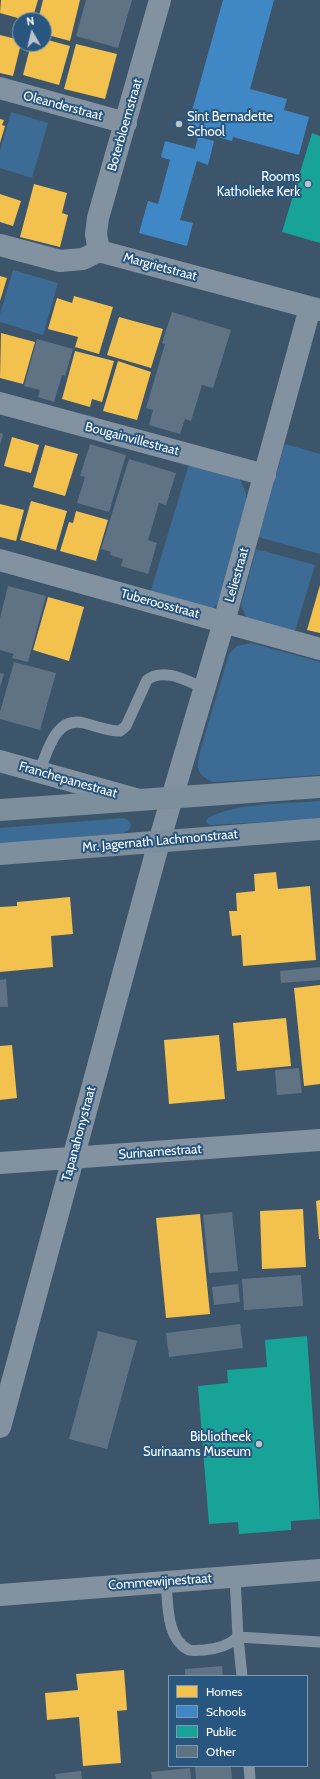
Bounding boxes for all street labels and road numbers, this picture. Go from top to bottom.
street label: Boterbloemstraat [104,77,146,173]
street label: Oleanderstraat [22,88,104,124]
street label: Margrietstraat [121,250,199,284]
street label: Bougainvillestraat [83,419,181,459]
street label: Leliestraat [222,546,252,604]
street label: Tuberoosstraat [119,586,201,622]
street label: Franchepanestraat [17,759,119,801]
street label: Mr. Jagernath Lachmonstraat [82,826,238,856]
street label: Tapanahonystraat [59,1085,99,1183]
street label: Surinamestraat [118,1141,202,1163]
street label: Commewijnestraat [108,1571,212,1593]

